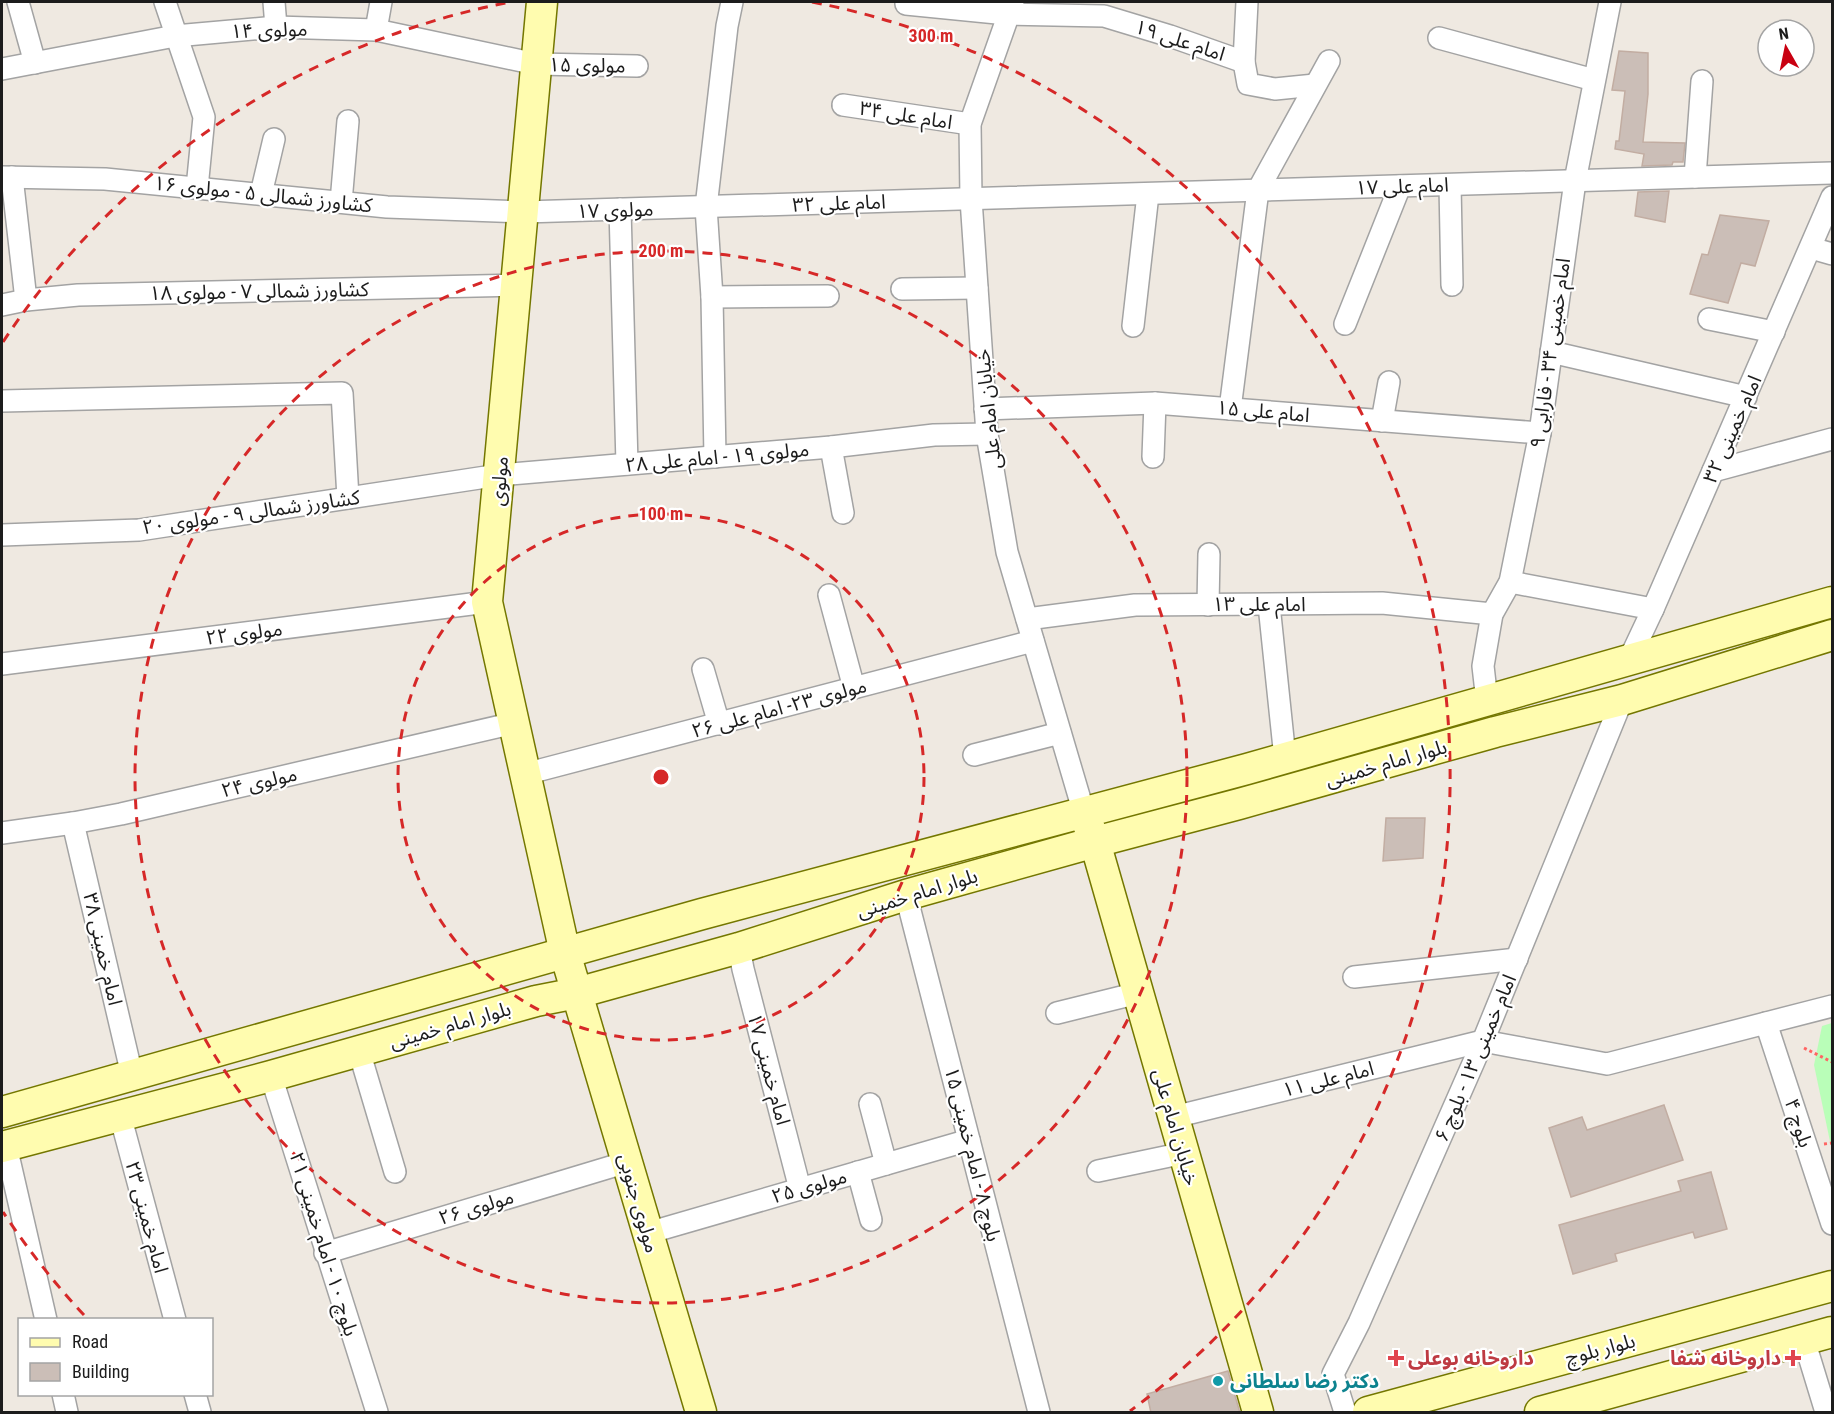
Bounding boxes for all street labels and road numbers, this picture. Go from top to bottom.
street label: امام علی ۱۹ [1131,14,1228,69]
street label: مولوی ۱۴ [230,17,308,43]
street label: مولوی ۱۵ [548,52,626,78]
street label: امام علی ۳۴ [857,96,954,137]
street label: کشاورز شمالی ۵ - مولوی ۱۶ [152,171,374,217]
street label: امام علی ۱۷ [1355,172,1449,203]
street label: امام علی ۳۲ [792,189,886,220]
street label: مولوی ۱۷ [576,197,654,223]
street label: امام خمینی ۳۴ - فارابی ۹ [1525,256,1578,450]
street label: کشاورز شمالی ۷ - مولوی ۱۸ [149,277,370,305]
street label: خیابان امام علی [970,347,1009,470]
street label: امام خمینی ۳۲ [1698,371,1769,488]
street label: امام علی ۱۵ [1215,395,1311,430]
street label: مولوی ۱۹ - امام علی ۲۸ [624,437,810,480]
street label: مولوی [485,455,513,507]
street label: کشاورز شمالی ۹ - مولوی ۲۰ [141,485,362,539]
street label: امام علی ۱۳ [1212,592,1306,619]
street label: مولوی ۲۲ [204,616,284,650]
street label: مولوی ۲۳- امام علی ۲۶ [689,673,870,746]
street label: بلوار امام خمینی [1322,734,1450,795]
street label: مولوی ۲۴ [219,762,299,802]
street label: بلوار امام خمینی [854,863,981,926]
street label: امام خمینی ۳۸ [75,890,128,1009]
street label: امام خمینی ۱۳ - بلوچ ۶ [1429,971,1524,1146]
street label: بلوار امام خمینی [386,996,514,1057]
street label: امام خمینی ۱۷ [740,1010,796,1129]
street label: امام علی ۱۱ [1280,1056,1377,1105]
street label: بلوچ ۸ - امام خمینی ۱۵ [937,1064,1006,1245]
street label: خیابان امام علی [1145,1066,1204,1189]
street label: بلوچ ۴ [1777,1095,1818,1151]
street label: بلوچ ۱۰ - امام خمینی ۲۱ [282,1149,363,1340]
street label: مولوی جنوبی [613,1150,665,1256]
street label: امام خمینی ۲۳ [118,1158,174,1277]
street label: مولوی ۲۵ [769,1164,849,1208]
street label: مولوی ۲۶ [436,1184,516,1230]
street label: بلوار بلوچ [1562,1328,1638,1373]

